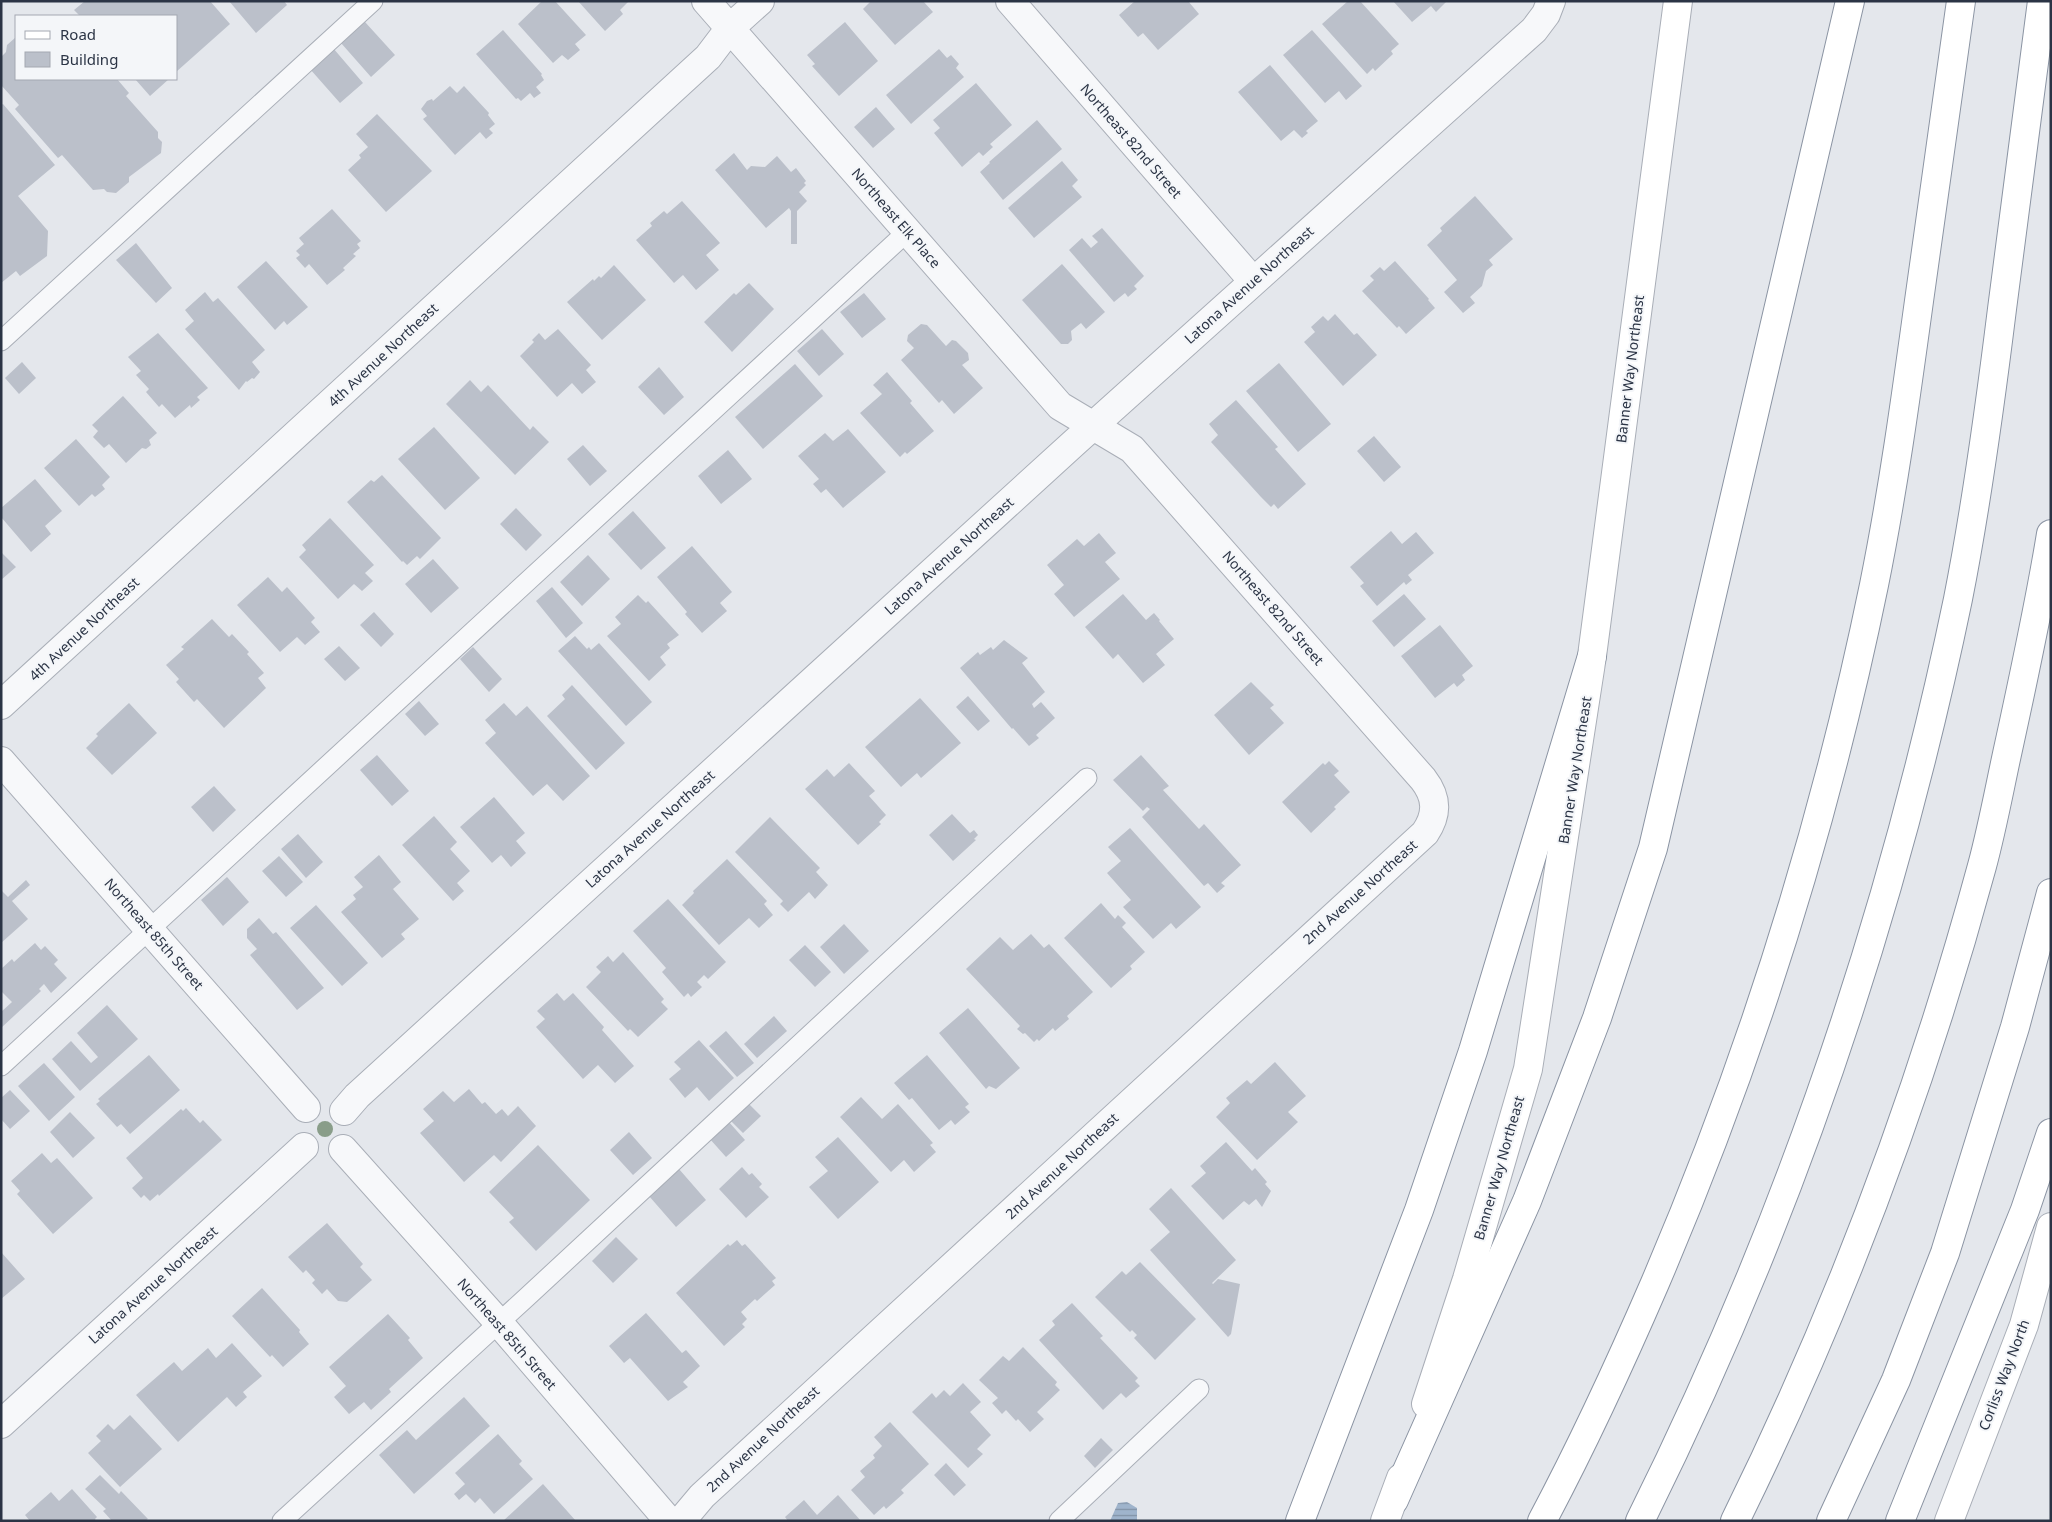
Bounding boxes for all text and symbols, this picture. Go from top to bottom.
legend [15,15,178,80]
text: Road [60,24,96,44]
text: Building [60,49,118,69]
street label: Northeast 82nd Street [1076,79,1186,202]
street label: Northeast Elk Place [848,164,945,272]
street label: Latona Avenue Northeast [1180,221,1317,348]
street label: Banner Way Northeast [1611,294,1648,444]
street label: 4th Avenue Northeast [323,298,442,411]
street label: Latona Avenue Northeast [880,492,1017,619]
street label: Northeast 82nd Street [1218,546,1328,669]
street label: 4th Avenue Northeast [24,572,143,685]
street label: Banner Way Northeast [1553,695,1596,845]
street label: Latona Avenue Northeast [581,765,718,892]
street label: 2nd Avenue Northeast [1298,835,1421,948]
street label: Northeast 85th Street [101,874,208,994]
street label: Banner Way Northeast [1469,1094,1528,1242]
street label: 2nd Avenue Northeast [1001,1108,1122,1223]
street label: Latona Avenue Northeast [84,1221,221,1348]
street label: Northeast 85th Street [454,1274,561,1394]
street label: Corliss Way North [1974,1317,2033,1433]
street label: 2nd Avenue Northeast [702,1381,823,1496]

